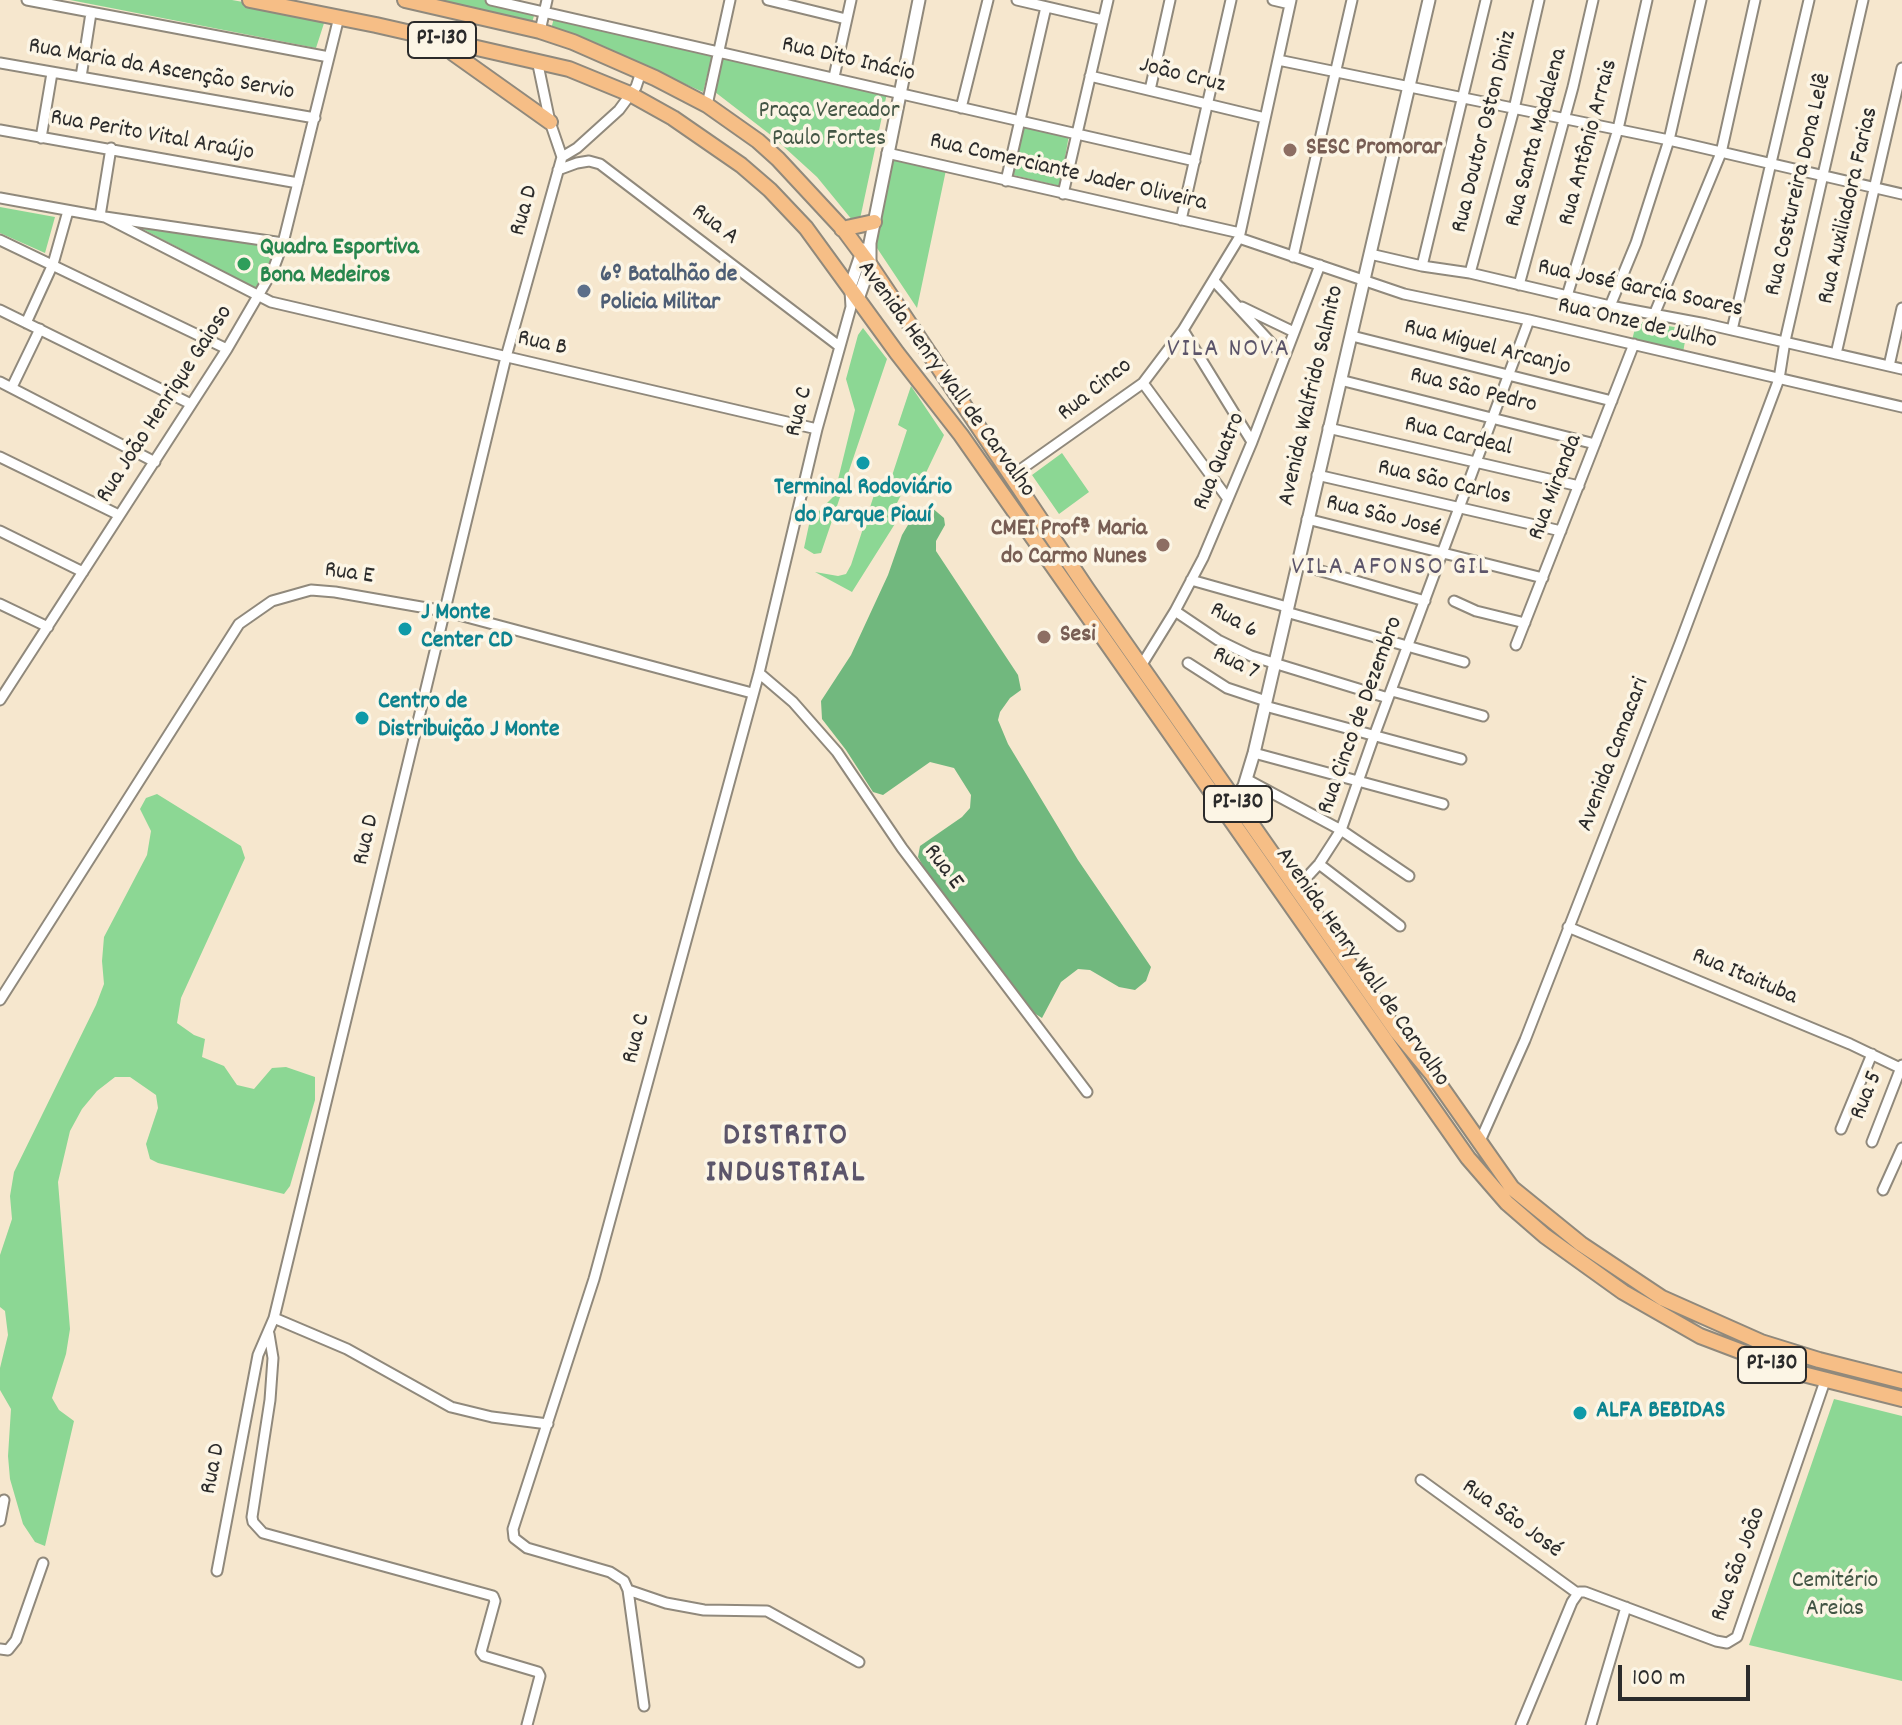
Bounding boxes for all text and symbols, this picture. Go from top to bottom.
road number: PI-130 [408,22,476,58]
street label: Rua Doutor Oston Diniz [1447,28,1525,236]
street label: Rua Dito Inácio [779,32,917,90]
street label: Rua Maria da Ascenção Servio [26,33,296,109]
street label: Rua Santa Madalena [1500,46,1576,230]
street label: João Cruz [1136,52,1228,102]
street label: Rua Antônio Arrais [1554,57,1626,229]
street label: Rua Costureira Dona Lelê [1760,71,1840,299]
park label: Praça Vereador Paulo Fortes [758,99,900,155]
street label: Rua Perito Vital Araújo [48,105,256,169]
street label: Rua Auxiliadora Farias [1813,105,1887,307]
street label: Rua Comerciante Jader Oliveira [927,128,1209,220]
place label: SESC Promorar [1306,136,1442,164]
marker: SESC Promorar [1281,141,1299,159]
street label: Rua D [505,182,547,240]
street label: Rua A [685,199,743,253]
place label: Quadra Esportiva Bona Medeiros [260,236,419,292]
street label: Rua José Garcia Soares [1535,254,1745,326]
marker: Quadra Esportiva Bona Medeiros [235,255,253,273]
street label: Avenida Henry Wall de Carvalho [850,256,1040,504]
place label: 6º Batalhão de Policia Militar [600,263,737,319]
marker: 6º Batalhão de Policia Militar [575,282,593,300]
street label: Avenida Walfrido Salmito [1274,283,1352,509]
street label: Rua Onze de Julho [1555,293,1719,357]
street label: Rua João Henrique Gaioso [91,301,241,509]
street label: Rua Miguel Arcanjo [1401,314,1573,384]
street label: Rua B [514,325,570,365]
district label: VILA NOVA [1167,335,1291,367]
street label: Rua Cinco [1053,353,1139,429]
street label: Rua São Pedro [1407,362,1539,422]
street label: Rua C [781,384,821,440]
street label: Rua Quatro [1188,409,1254,515]
street label: Rua Cardeal [1401,412,1515,464]
street label: Rua Miranda [1524,431,1590,545]
marker: Terminal Rodoviário do Parque Piauí [854,454,872,472]
street label: Rua São Carlos [1374,455,1514,513]
place label: Terminal Rodoviário do Parque Piauí [774,476,952,532]
street label: Rua São José [1323,490,1443,546]
place label: CMEI Profª Maria do Carmo Nunes [991,517,1147,573]
marker: CMEI Profª Maria do Carmo Nunes [1154,536,1172,554]
district label: VILA AFONSO GIL [1291,553,1491,585]
street label: Rua E [322,557,376,593]
street label: Rua 6 [1204,597,1262,647]
place label: J Monte Center CD [421,601,513,657]
street label: Rua Cinco de Dezembro [1313,613,1411,819]
marker: J Monte Center CD [396,620,414,638]
place label: Sesi [1060,623,1096,651]
marker: Sesi [1035,628,1053,646]
street label: Rua 7 [1207,642,1263,688]
street label: Avenida Camacari [1572,674,1658,836]
place label: Centro de Distribuição J Monte [378,690,559,746]
marker: Centro de Distribuição J Monte [353,709,371,727]
road number: PI-130 [1204,786,1272,822]
street label: Rua D [348,812,388,868]
street label: Rua E [916,839,968,897]
street label: Avenida Henry Wall de Carvalho [1267,843,1455,1093]
street label: Rua Itaituba [1687,943,1801,1013]
street label: Rua C [618,1011,658,1067]
street label: Rua 5 [1845,1067,1891,1125]
district label: DISTRITO INDUSTRIAL [706,1120,866,1195]
road number: PI-130 [1738,1347,1806,1383]
place label: ALFA BEBIDAS [1596,1399,1725,1427]
marker: ALFA BEBIDAS [1571,1404,1589,1422]
street label: Rua D [196,1441,234,1497]
street label: Rua São José [1455,1474,1567,1566]
street label: Rua São João [1706,1504,1774,1626]
park label: Cemitério Areias [1792,1569,1878,1625]
scale bar [1622,1649,1754,1699]
text: 100 m [1632,1662,1685,1696]

